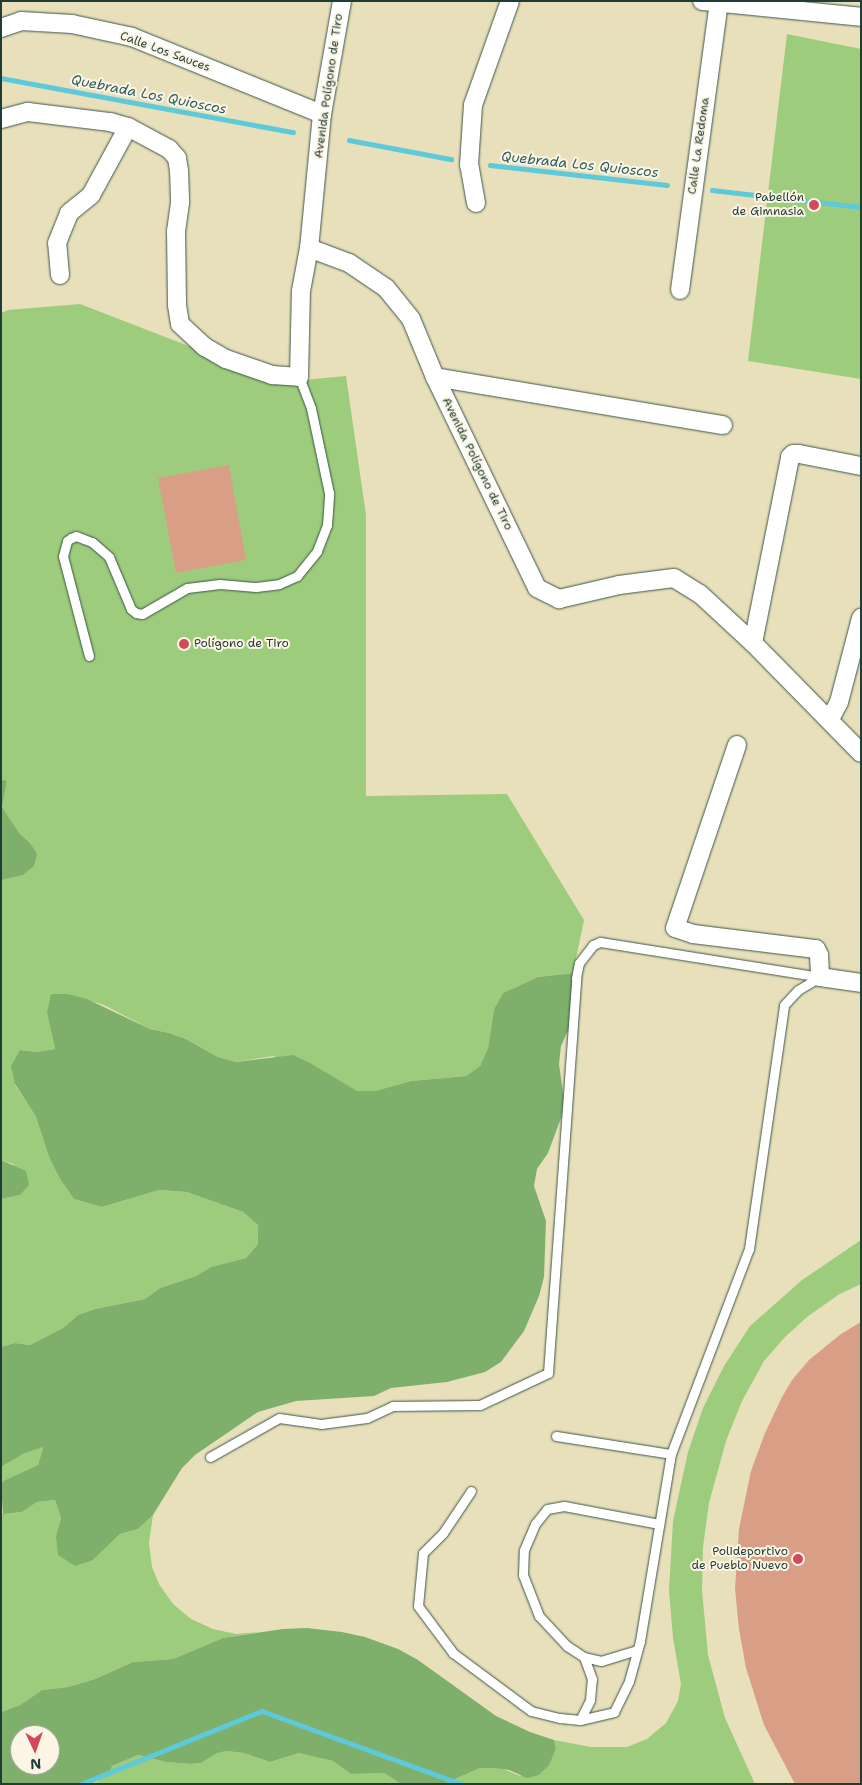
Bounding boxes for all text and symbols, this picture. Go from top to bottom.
street label: Avenida Polígono de Tiro [312,13,346,159]
street label: Calle Los Sauces [118,29,212,75]
water label: Quebrada Los Quioscos [70,71,228,117]
street label: Calle La Redoma [685,97,713,195]
water label: Quebrada Los Quioscos [501,147,659,181]
place label: Pabellón de Gimnasia [732,191,804,219]
marker: Pabellón de Gimnasia [808,199,820,211]
street label: Avenida Polígono de Tiro [439,395,515,533]
place label: Polígono de Tiro [194,637,289,651]
marker: Polígono de Tiro [178,638,190,650]
place label: Polideportivo de Pueblo Nuevo [691,1545,788,1573]
marker: Polideportivo de Pueblo Nuevo [792,1553,804,1565]
north arrow [10,1725,60,1775]
text: N [30,1755,42,1773]

